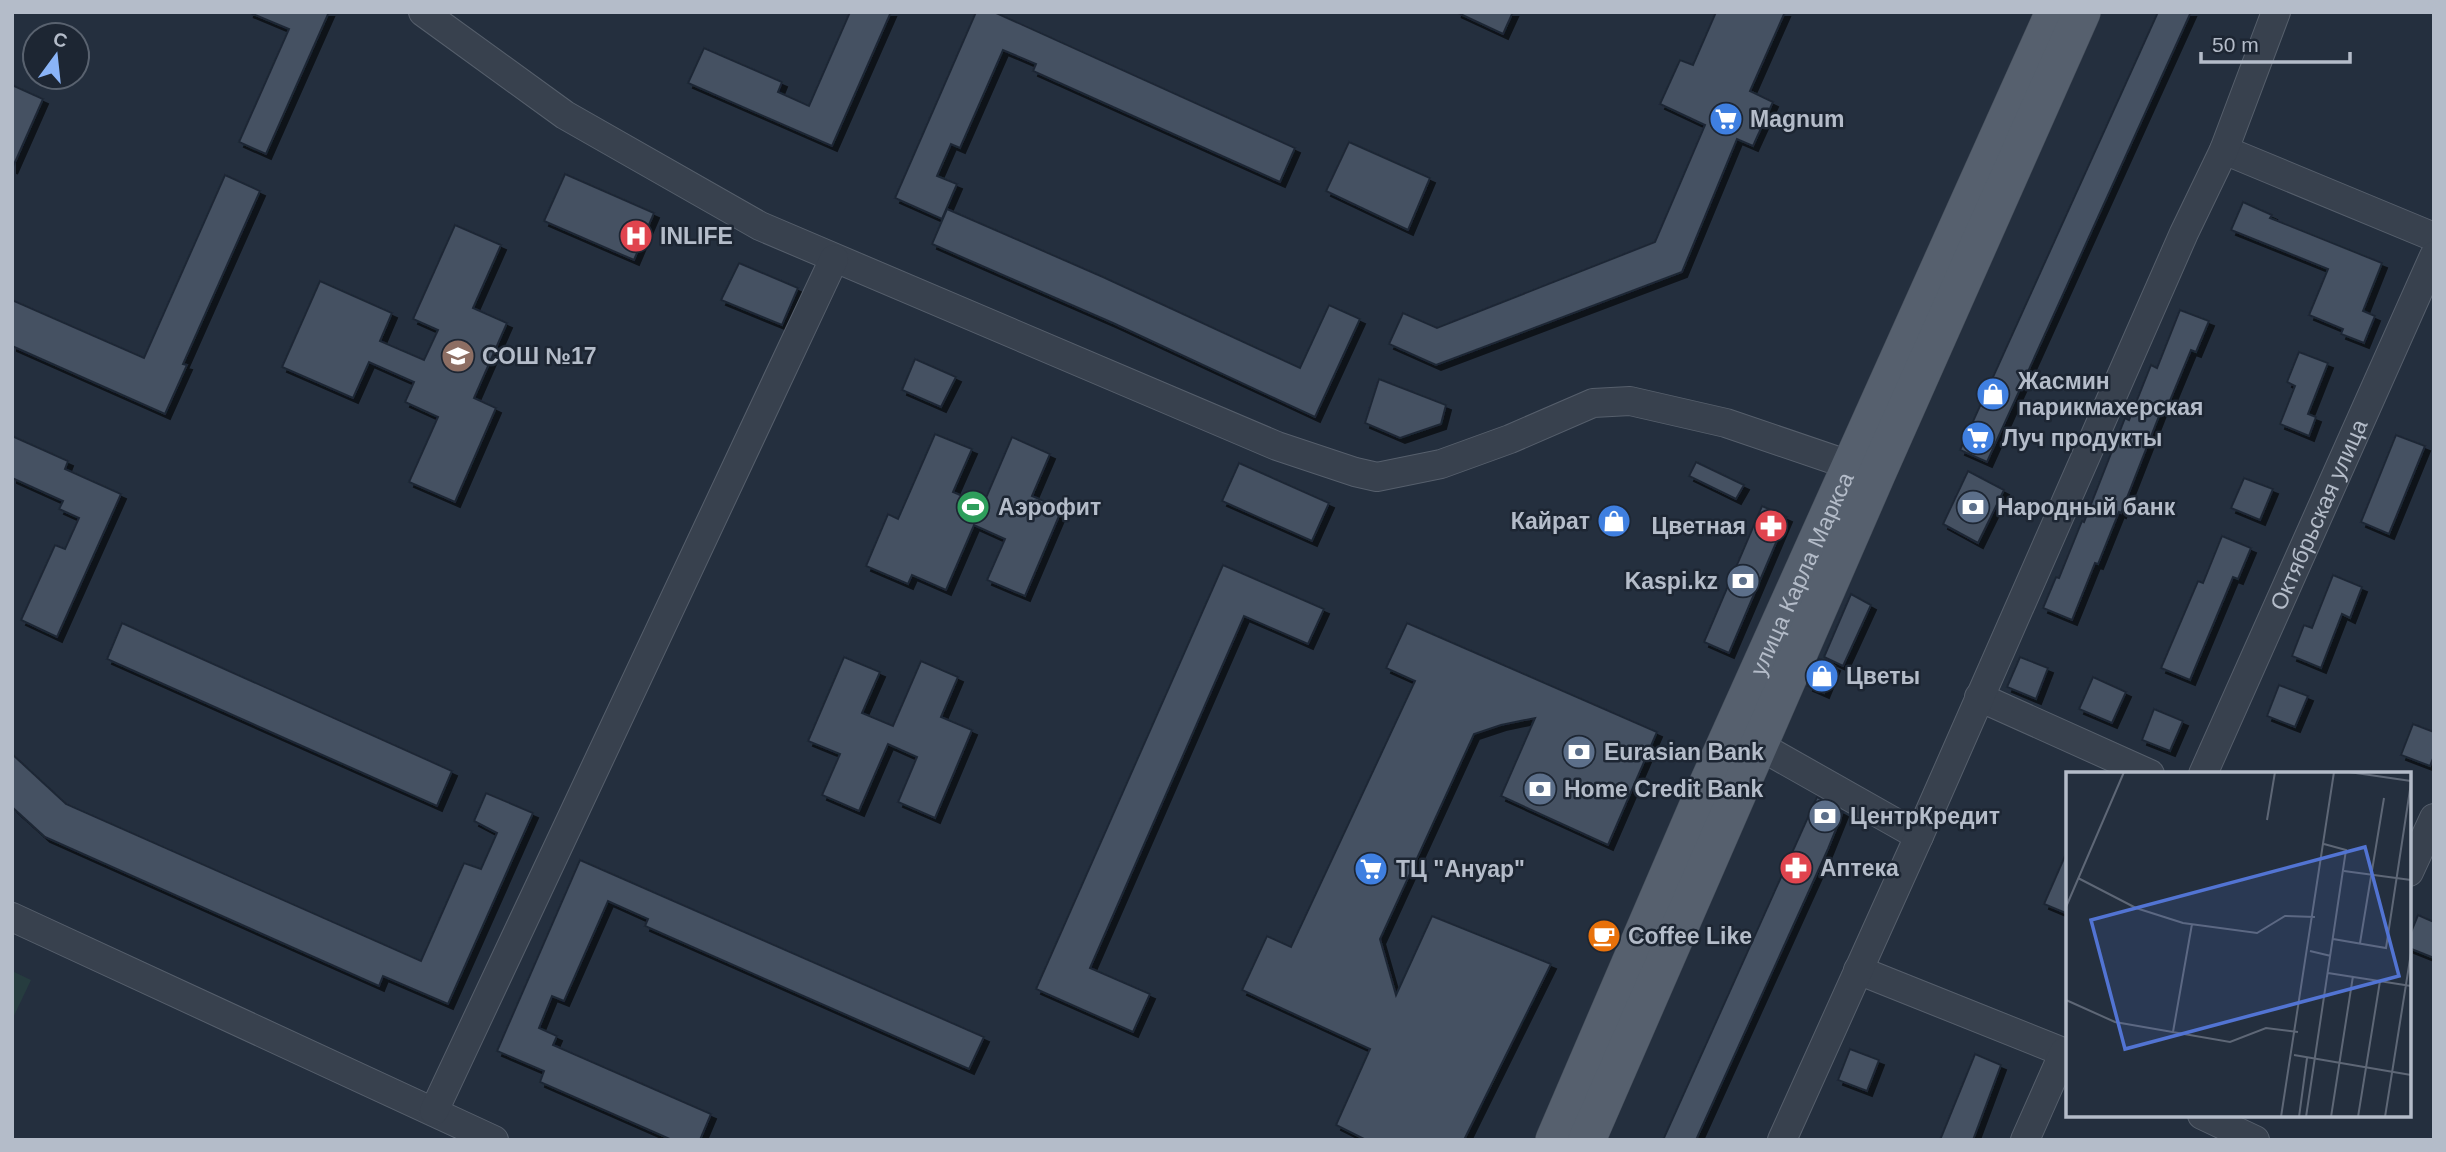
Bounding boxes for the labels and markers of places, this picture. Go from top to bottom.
supermarket icon: Magnum [1707,100,1745,138]
place label: Magnum [1750,106,1845,132]
hospital icon: INLIFE [617,217,655,255]
place label: INLIFE [660,223,733,249]
school or university icon: СОШ №17 [439,337,477,375]
place label: СОШ №17 [482,343,597,369]
place label: Жасмин парикмахерская [2017,368,2203,420]
shop icon: Жасмин парикмахерская [1974,375,2012,413]
supermarket icon: Луч продукты [1959,419,1997,457]
place label: Луч продукты [2002,425,2162,451]
sports icon: Аэрофит [954,488,992,526]
bank icon: Народный банк [1954,488,1992,526]
place label: Аэрофит [998,494,1101,520]
place label: Народный банк [1997,494,2176,520]
shop icon: Кайрат [1595,502,1633,540]
pharmacy icon: Цветная [1752,507,1790,545]
place label: Кайрат [1511,508,1590,534]
place label: Цветная [1652,513,1746,539]
bank icon: Kaspi.kz [1724,562,1762,600]
place label: Kaspi.kz [1625,568,1718,594]
shop icon: Цветы [1803,657,1841,695]
place label: Цветы [1846,663,1920,689]
bank icon: Eurasian Bank [1560,733,1598,771]
place label: Eurasian Bank [1604,739,1764,765]
bank icon: Home Credit Bank [1521,770,1559,808]
place label: Home Credit Bank [1564,776,1764,802]
bank icon: ЦентрКредит [1806,797,1844,835]
place label: ЦентрКредит [1850,803,2000,829]
pharmacy icon: Аптека [1777,849,1815,887]
supermarket icon: ТЦ "Ануар" [1352,850,1390,888]
place label: Аптека [1820,855,1899,881]
place label: ТЦ "Ануар" [1396,856,1525,882]
cafe icon: Coffee Like [1585,917,1623,955]
place label: Coffee Like [1628,923,1752,949]

